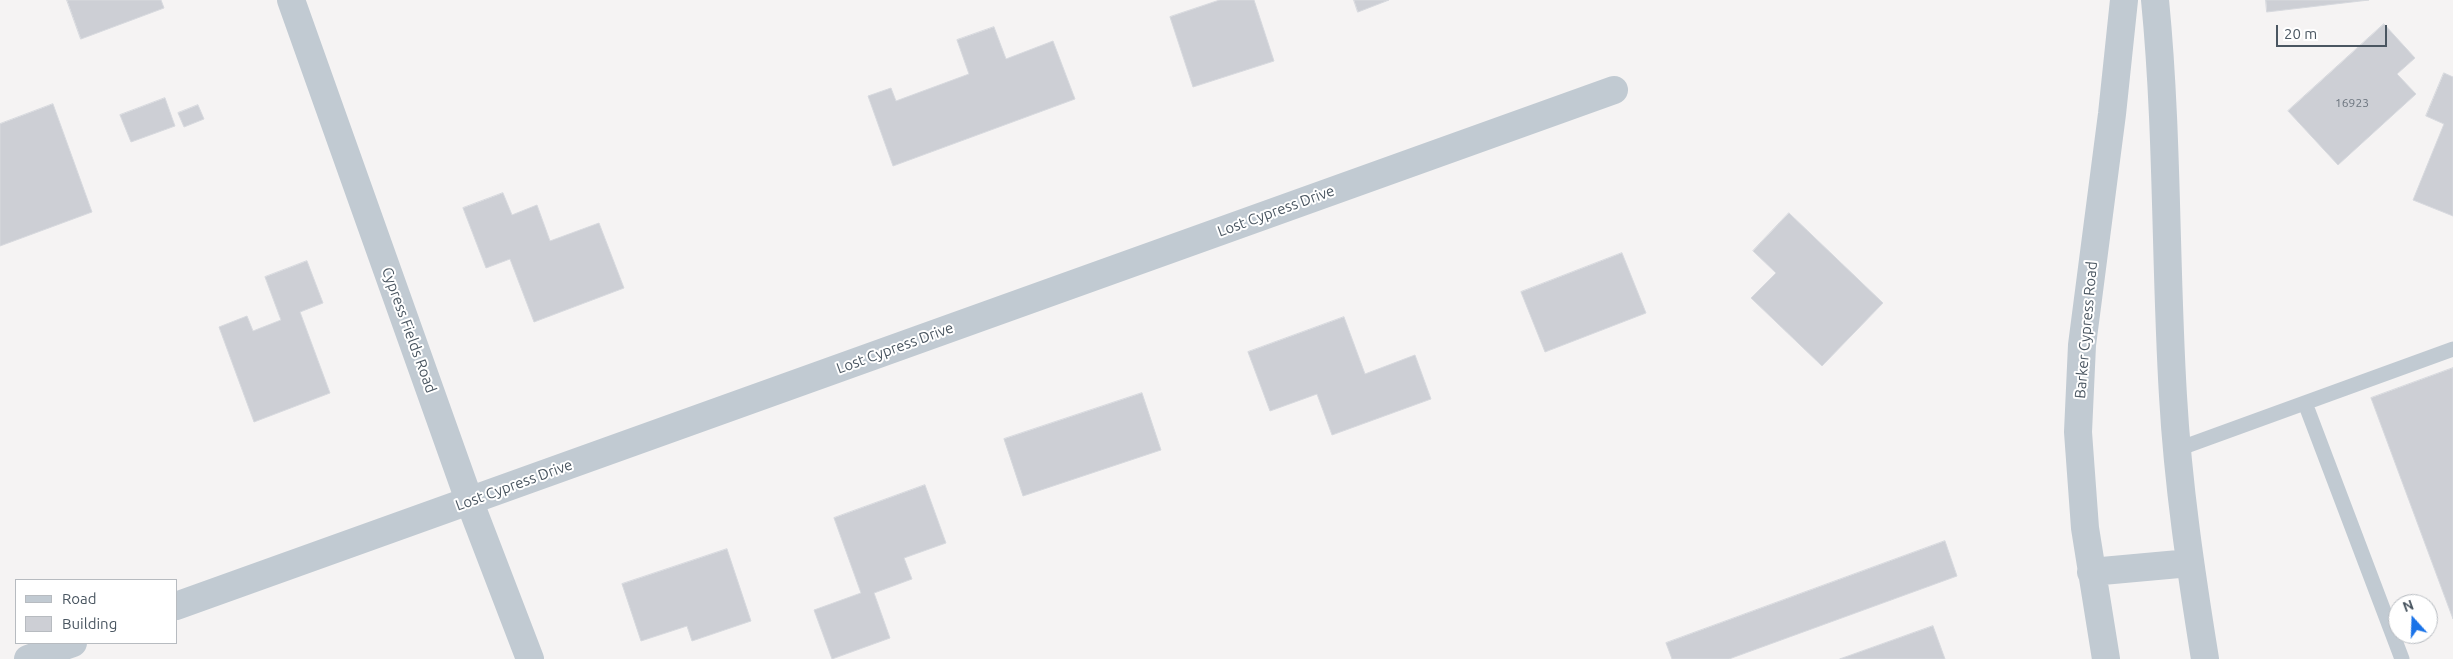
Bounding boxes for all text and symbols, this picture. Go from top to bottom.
scale bar [2278,15,2389,47]
text: 20 m [2284,25,2317,42]
house number: 16923 [2335,96,2369,110]
street label: Lost Cypress Drive [1215,181,1337,241]
street label: Barker Cypress Road [2071,261,2101,399]
street label: Cypress Fields Road [378,265,440,395]
street label: Lost Cypress Drive [834,318,956,378]
street label: Lost Cypress Drive [453,455,575,515]
legend [15,579,178,644]
text: Road [62,590,97,607]
north arrow [2388,594,2438,644]
text: N [2401,597,2416,615]
text: Building [62,615,117,632]

